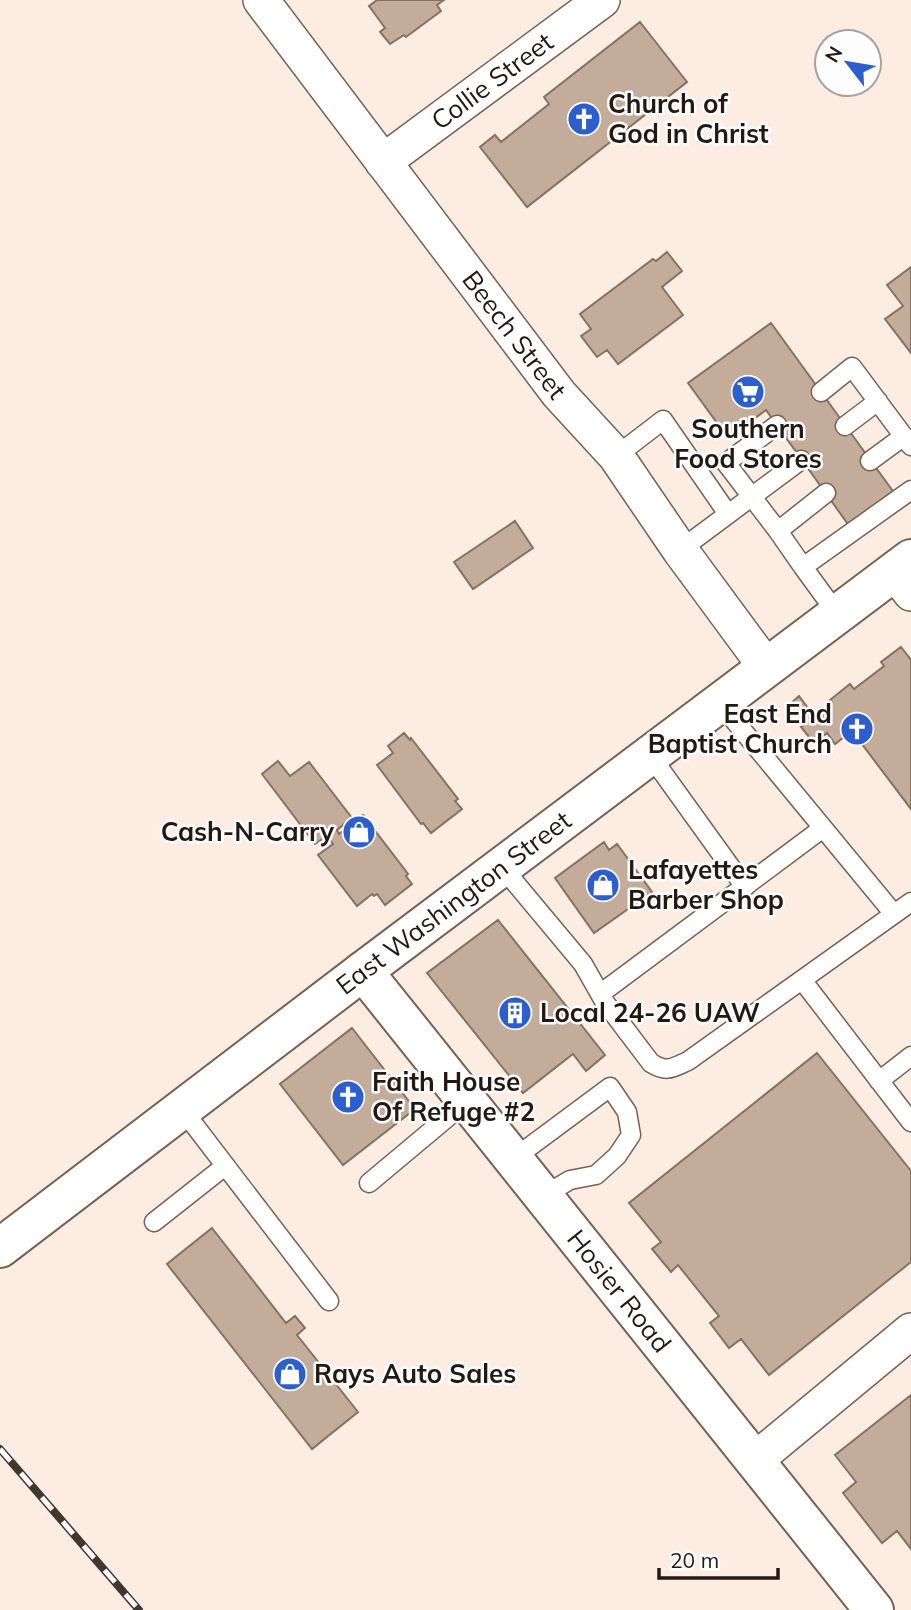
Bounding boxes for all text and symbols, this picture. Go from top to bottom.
street label: Collie Street [425,25,559,137]
north arrow [813,28,883,98]
text: N [819,42,847,67]
place label: Church of God in Christ [608,87,769,150]
church icon: Church of God in Christ [565,100,603,138]
street label: Beech Street [455,264,574,406]
supermarket icon: Southern Food Stores [729,373,767,411]
place label: Southern Food Stores [674,412,822,475]
place label: East End Baptist Church [648,697,832,760]
church icon: East End Baptist Church [838,710,876,748]
street label: East Washington Street [329,803,577,1002]
shop icon: Cash-N-Carry [340,813,378,851]
place label: Cash-N-Carry [161,815,335,848]
place label: Lafayettes Barber Shop [628,853,784,916]
shop icon: Lafayettes Barber Shop [584,866,622,904]
building icon: Local 24-26 UAW [496,994,534,1032]
place label: Local 24-26 UAW [540,996,760,1029]
place label: Faith House Of Refuge #2 [372,1065,535,1128]
church icon: Faith House Of Refuge #2 [329,1078,367,1116]
street label: Hosier Road [560,1223,679,1359]
shop icon: Rays Auto Sales [271,1355,309,1393]
place label: Rays Auto Sales [314,1357,516,1390]
scale bar [659,1536,778,1580]
text: 20 m [670,1547,719,1573]

